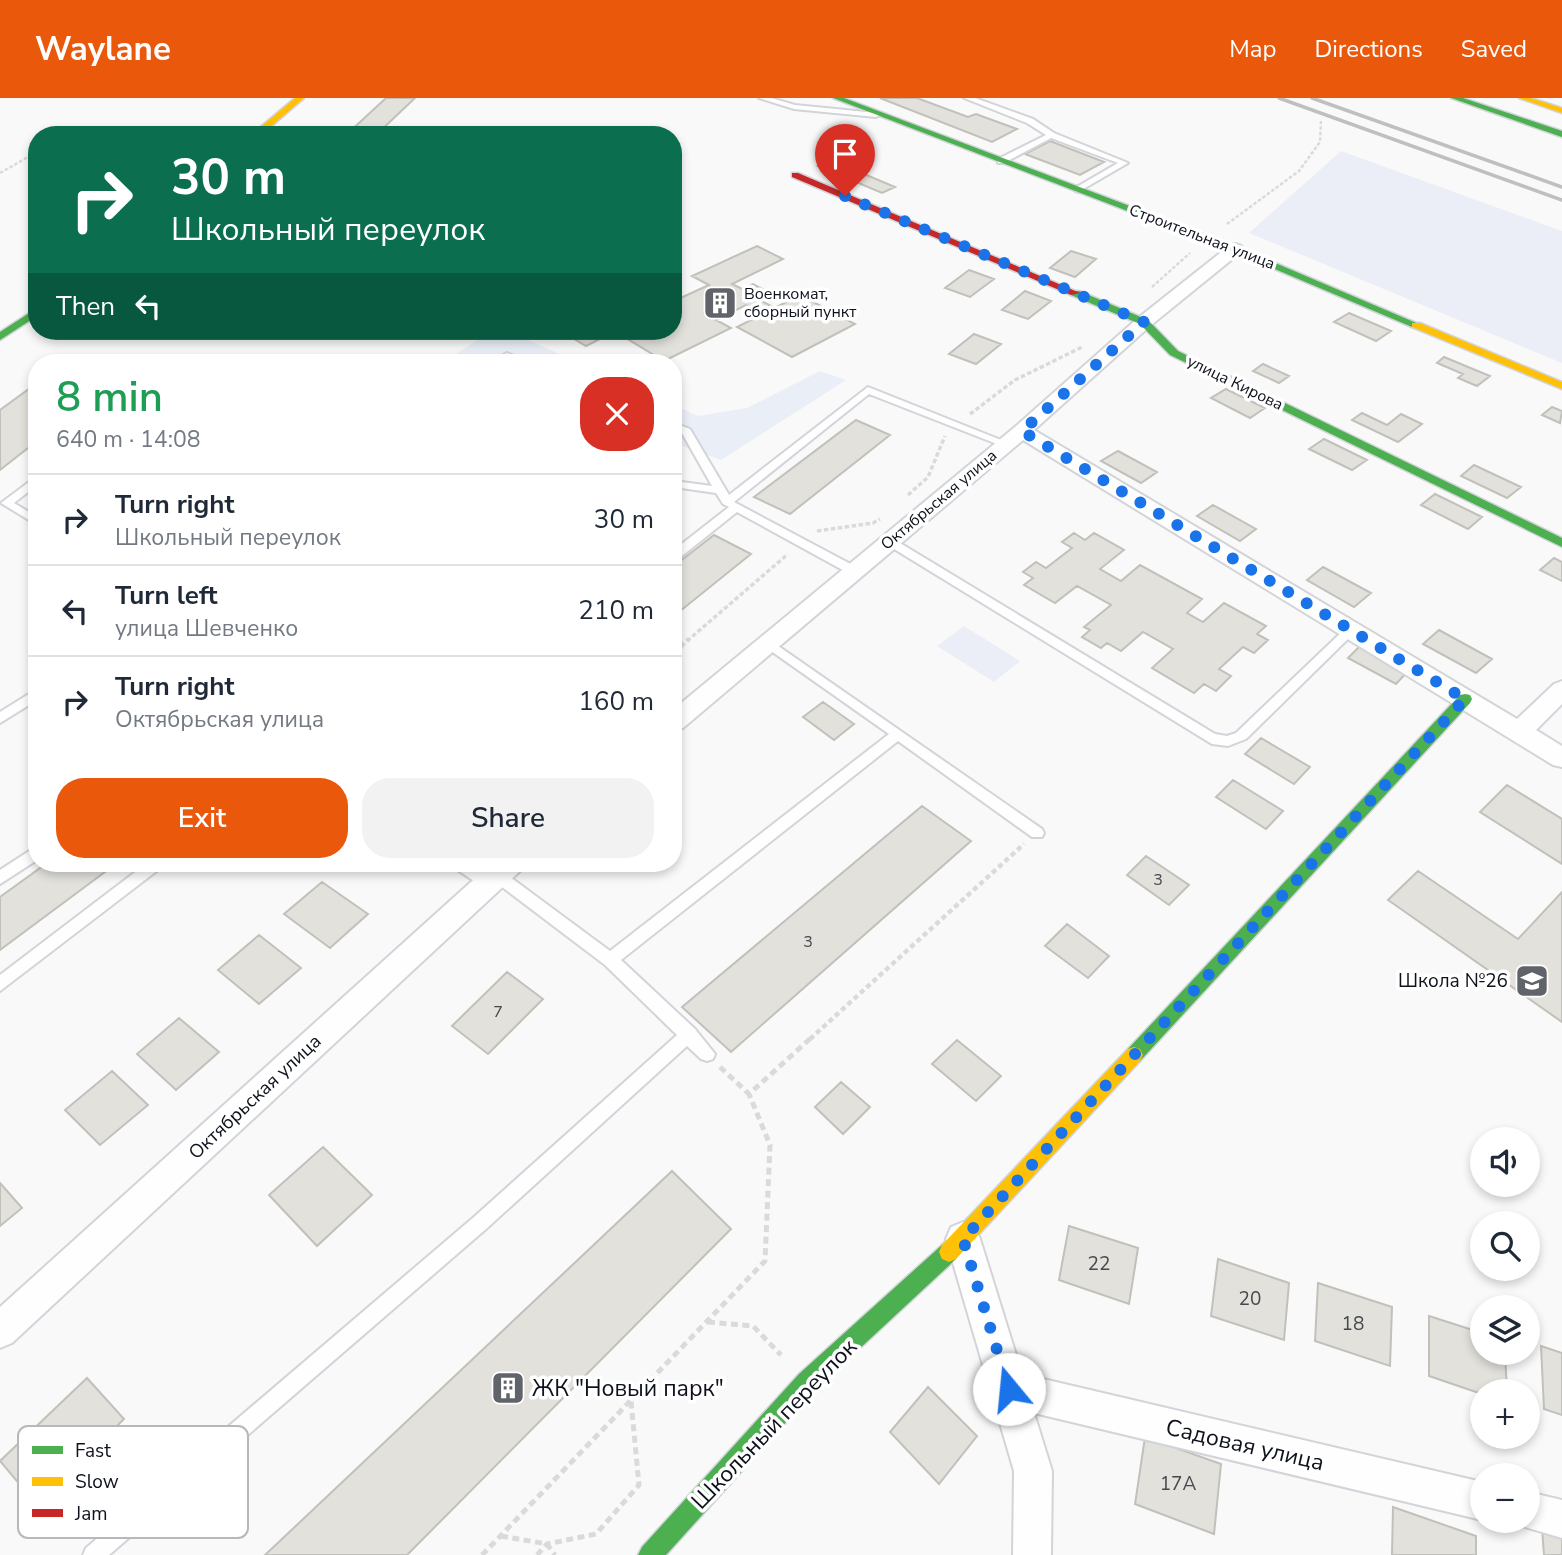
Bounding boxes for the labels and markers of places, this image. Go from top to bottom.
pin [815,124,875,196]
place label: Военкомат, сборный пункт [744,283,857,323]
building icon: Военкомат, сборный пункт [701,284,739,322]
school or university icon: Школа №26 [1513,962,1551,1000]
place label: Школа №26 [1398,968,1508,994]
building icon: ЖК "Новый парк" [489,1369,527,1407]
place label: ЖК "Новый парк" [532,1373,724,1404]

